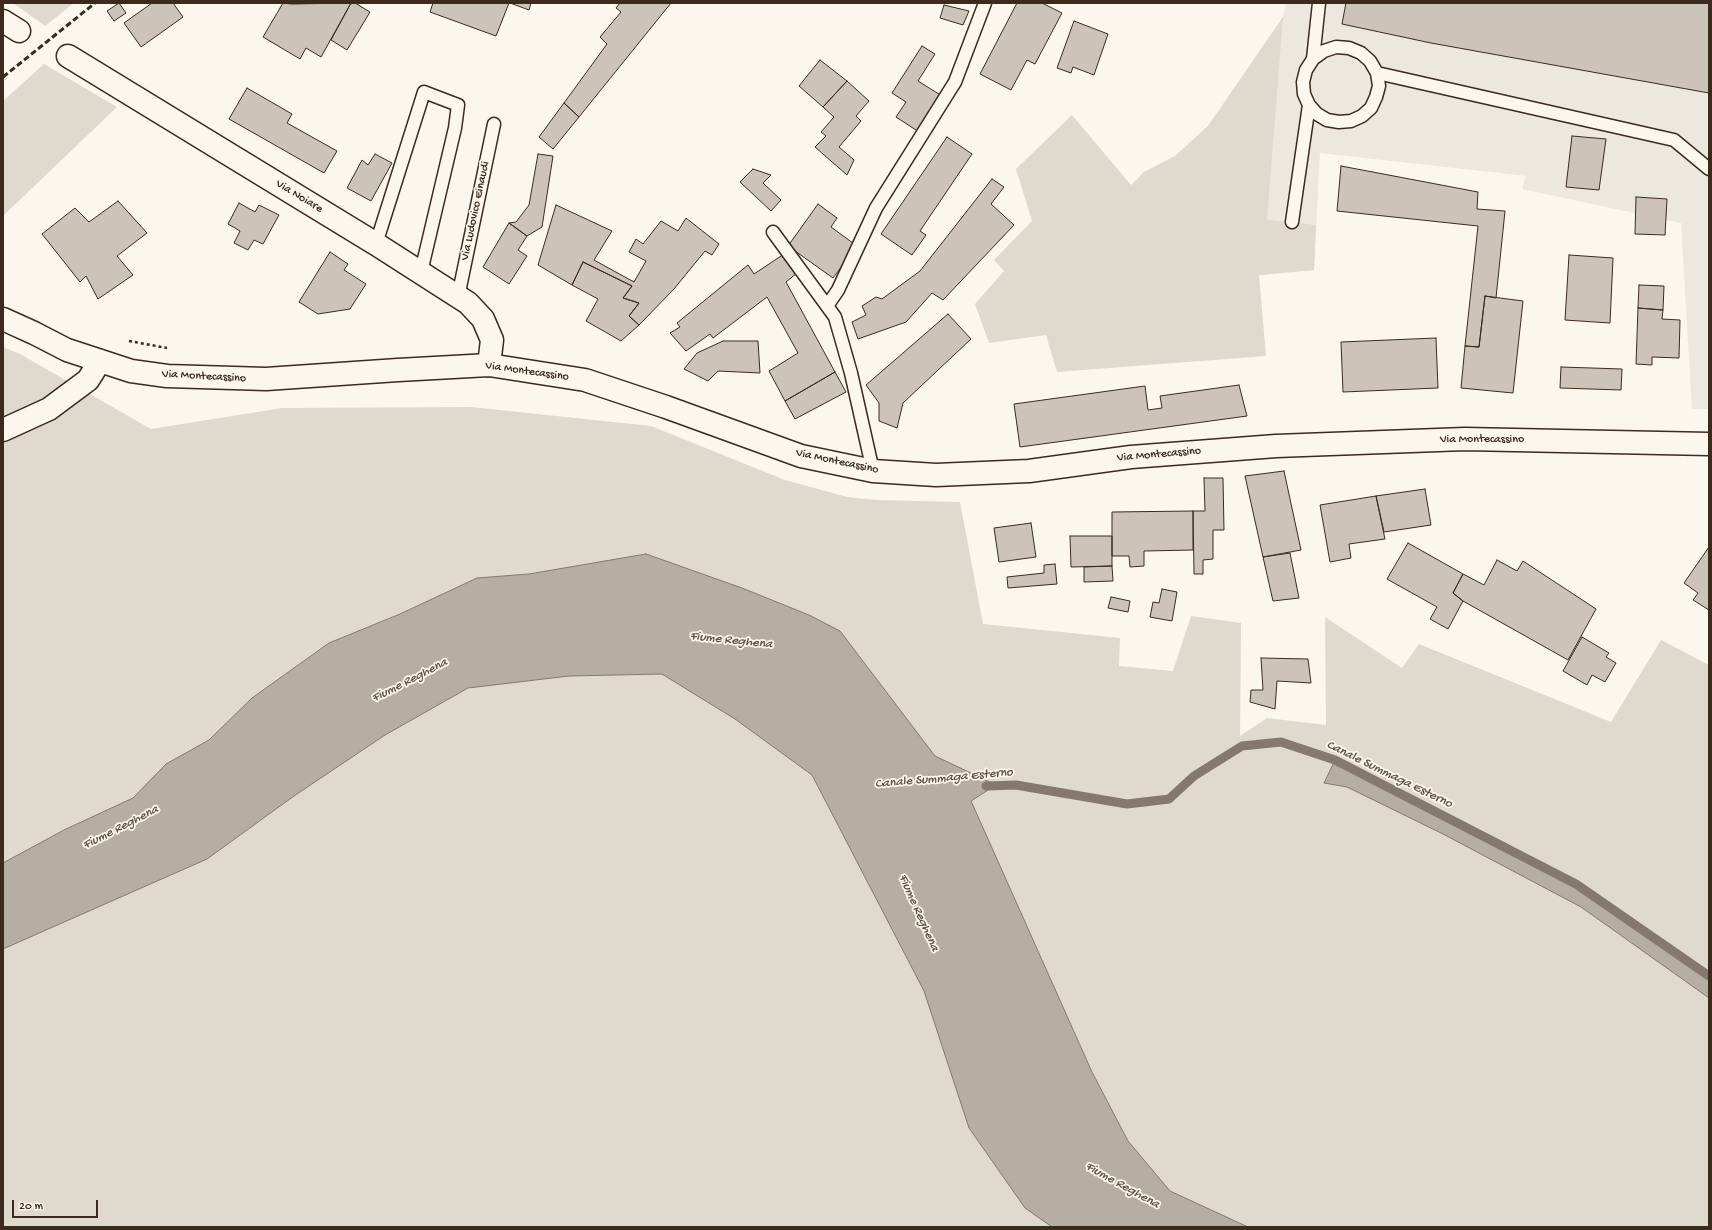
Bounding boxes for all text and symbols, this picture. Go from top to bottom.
street label: Via Ludovico Einaudi [458,160,494,262]
street label: Via Noiare [273,177,325,217]
street label: Via Montecassino [484,359,570,385]
street label: Via Montecassino [162,368,246,386]
street label: Via Montecassino [1440,433,1524,447]
street label: Via Montecassino [1116,444,1202,466]
street label: Via Montecassino [794,446,880,478]
water label: Fiume Reghena [689,629,773,653]
water label: Fiume Reghena [370,655,450,707]
water label: Canale Summaga Esterno [1323,738,1455,812]
water label: Canale Summaga Esterno [874,765,1014,793]
water label: Fiume Reghena [81,802,161,854]
water label: Fiume Reghena [894,872,942,954]
water label: Fiume Reghena [1082,1159,1162,1213]
scale bar [14,1192,100,1218]
text: 20 m [19,1200,43,1214]

